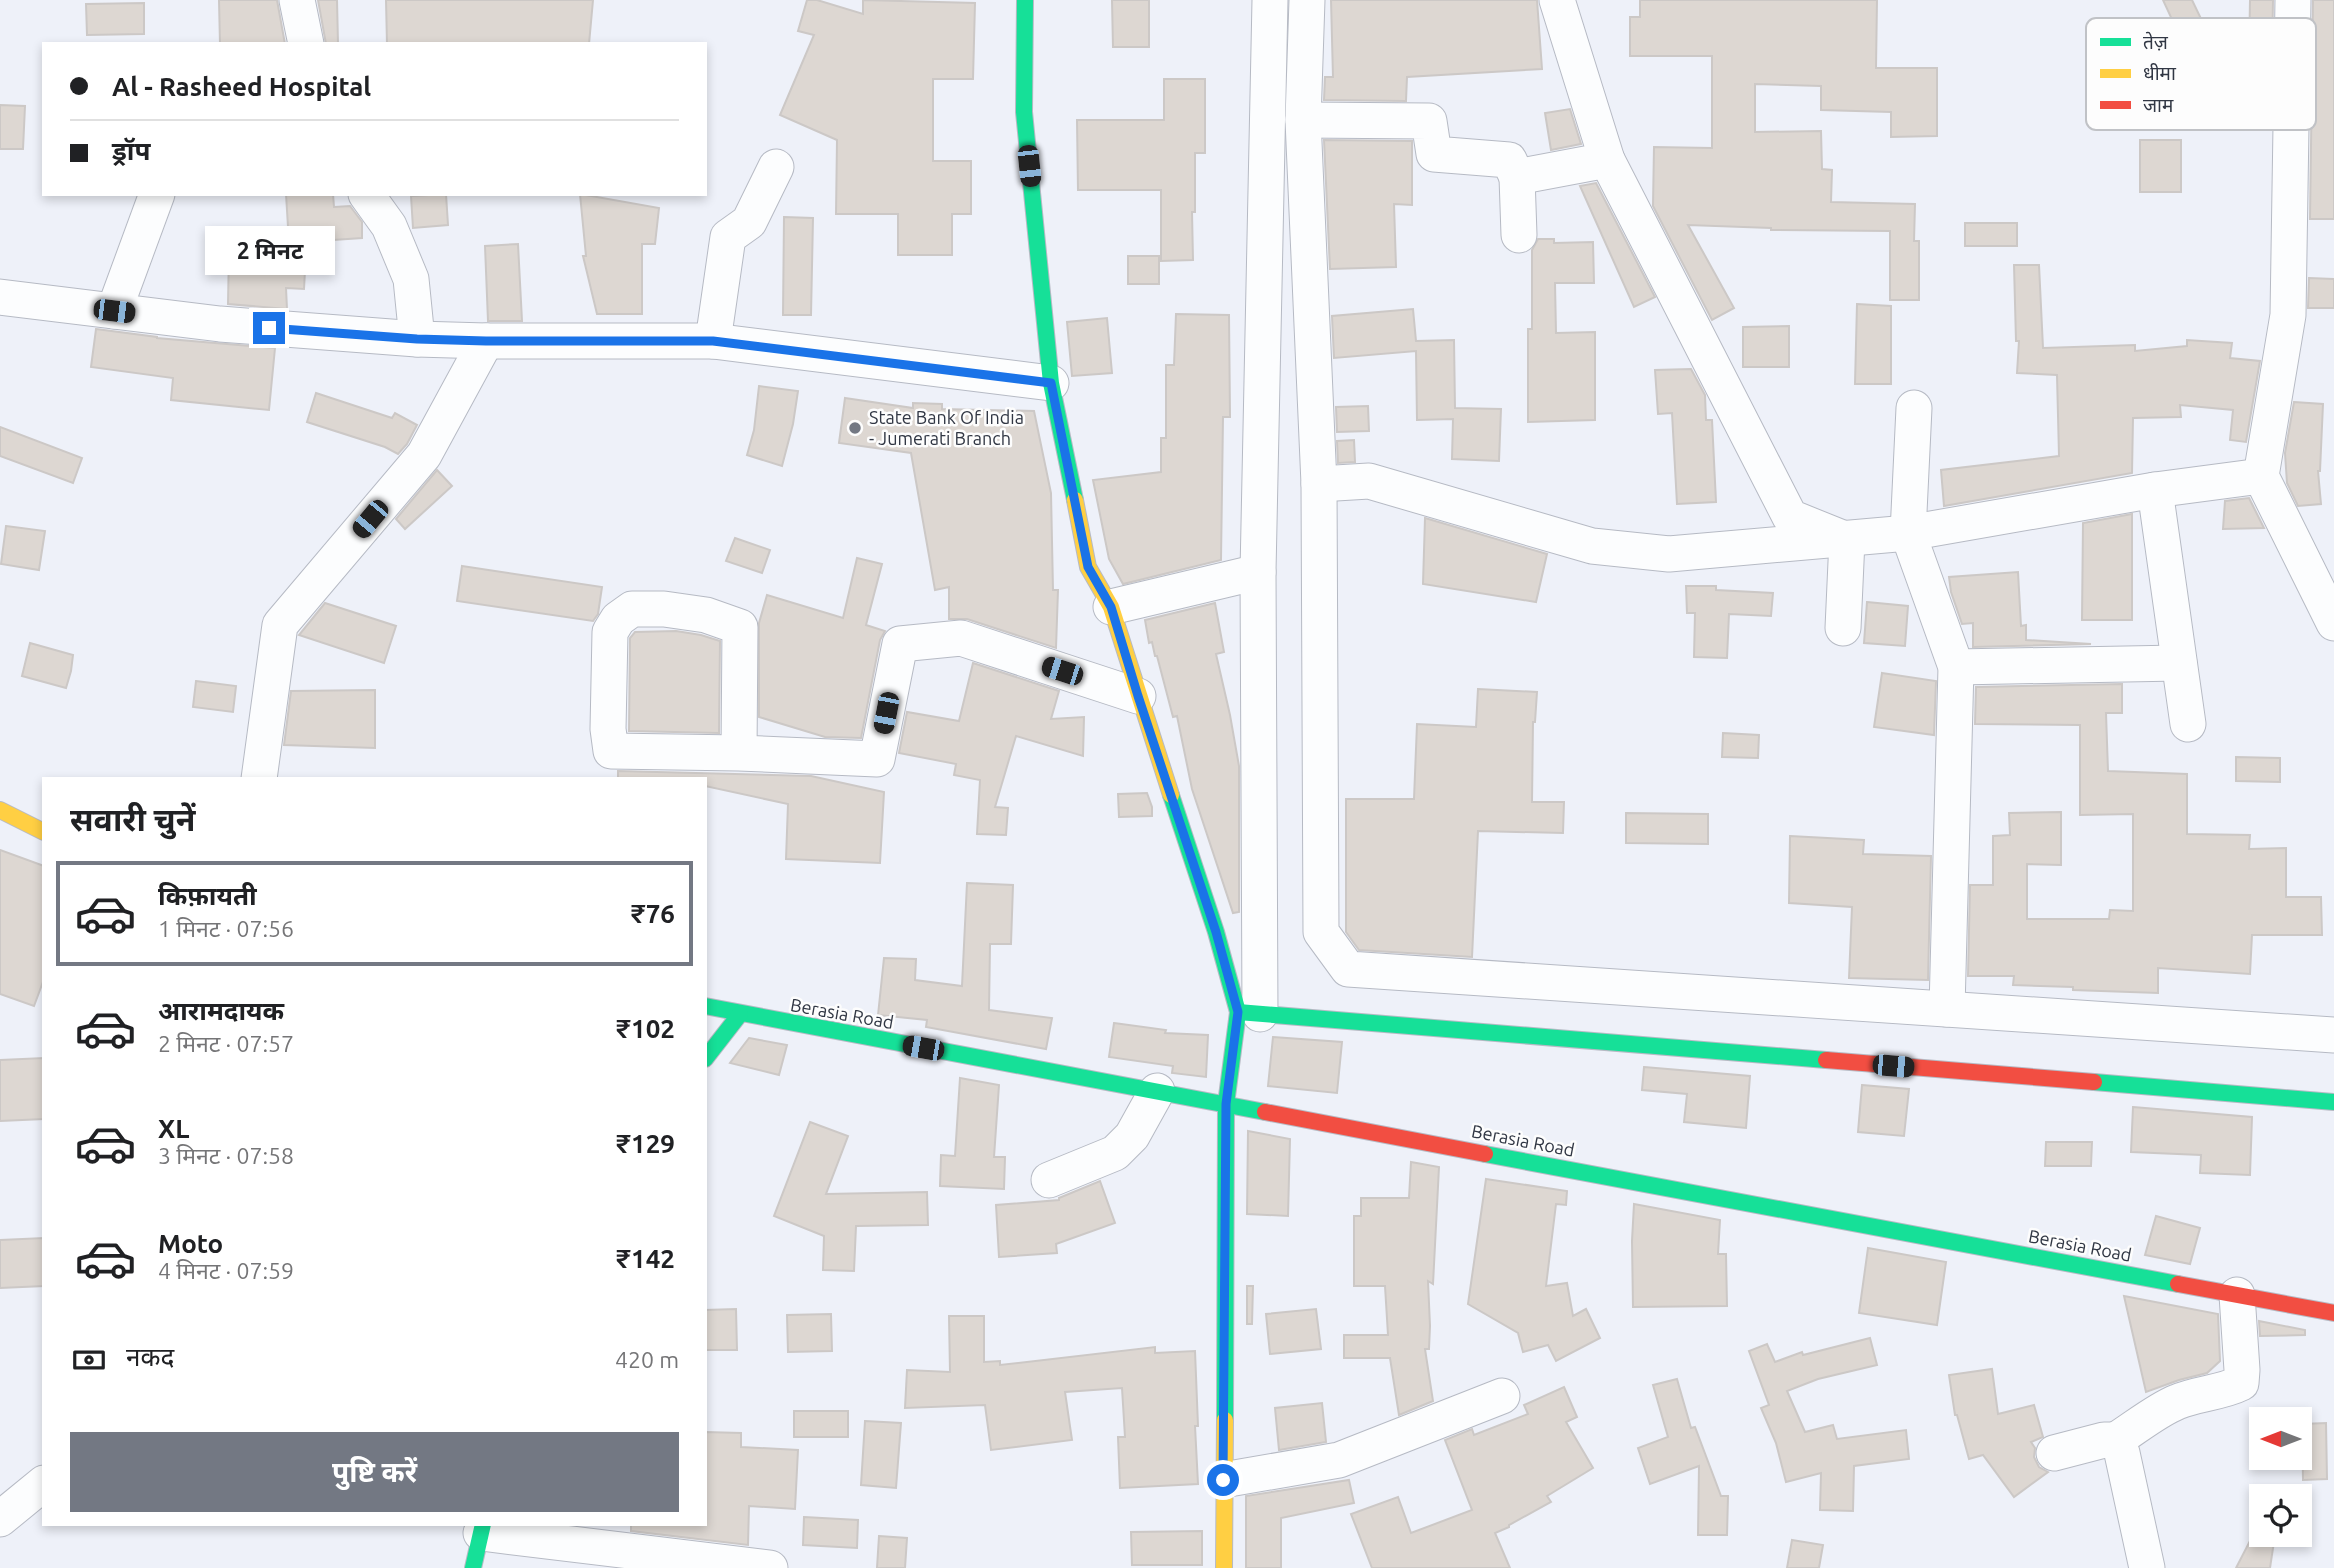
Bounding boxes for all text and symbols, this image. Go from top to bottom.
legend [2086,18,2316,130]
text: तेज़ [2143,31,2169,53]
text: धीमा [2143,62,2177,84]
text: Al - Rasheed Hospital [112,72,371,101]
text: जाम [2143,94,2174,116]
text: ड्रॉप [112,136,150,165]
car [1017,144,1042,188]
callout: 2 मिनट [204,226,334,276]
text: 2 मिनट [237,238,303,263]
car [92,298,137,324]
route end [253,312,285,344]
place label: State Bank Of India - Jumerati Branch [869,407,1024,448]
marker: State Bank Of India - Jumerati Branch [847,420,863,436]
car [349,496,392,542]
car [1039,655,1086,687]
car [872,690,901,736]
text: सवारी चुनें [70,801,195,837]
text: किफ़ायती [158,881,257,910]
icon: car [74,882,137,945]
text: ₹76 [631,899,675,928]
text: 1 मिनट · 07:56 [158,916,294,941]
street label: Berasia Road [789,994,895,1032]
text: आरामदायक [158,996,284,1025]
icon: car [74,997,137,1060]
text: ₹102 [616,1014,675,1043]
text: 2 मिनट · 07:57 [158,1031,294,1056]
car [901,1034,946,1062]
car [1872,1054,1915,1078]
icon: car [74,1112,137,1175]
text: XL [158,1114,189,1143]
street label: Berasia Road [1470,1120,1576,1160]
text: ₹129 [616,1129,675,1158]
text: 3 मिनट · 07:58 [158,1143,294,1168]
street label: Berasia Road [2027,1225,2133,1265]
icon: car [74,1227,137,1290]
text: Moto [158,1229,223,1258]
text: ₹142 [616,1244,675,1273]
text: 4 मिनट · 07:59 [158,1258,294,1283]
icon: cash [70,1341,108,1379]
text: नकद [126,1342,174,1371]
text: 420 m [615,1347,679,1372]
north arrow [2249,1407,2312,1470]
map controls [2249,1407,2312,1547]
button: पुष्टि करें [70,1432,679,1512]
route start [1207,1464,1239,1496]
button: locate [2249,1484,2312,1547]

